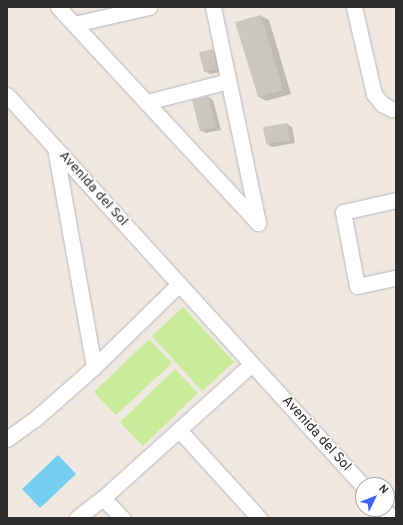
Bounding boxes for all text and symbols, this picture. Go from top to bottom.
street label: Avenida del Sol [55,148,131,230]
street label: Avenida del Sol [278,393,354,475]
north arrow [355,477,395,517]
text: N [375,482,391,497]

